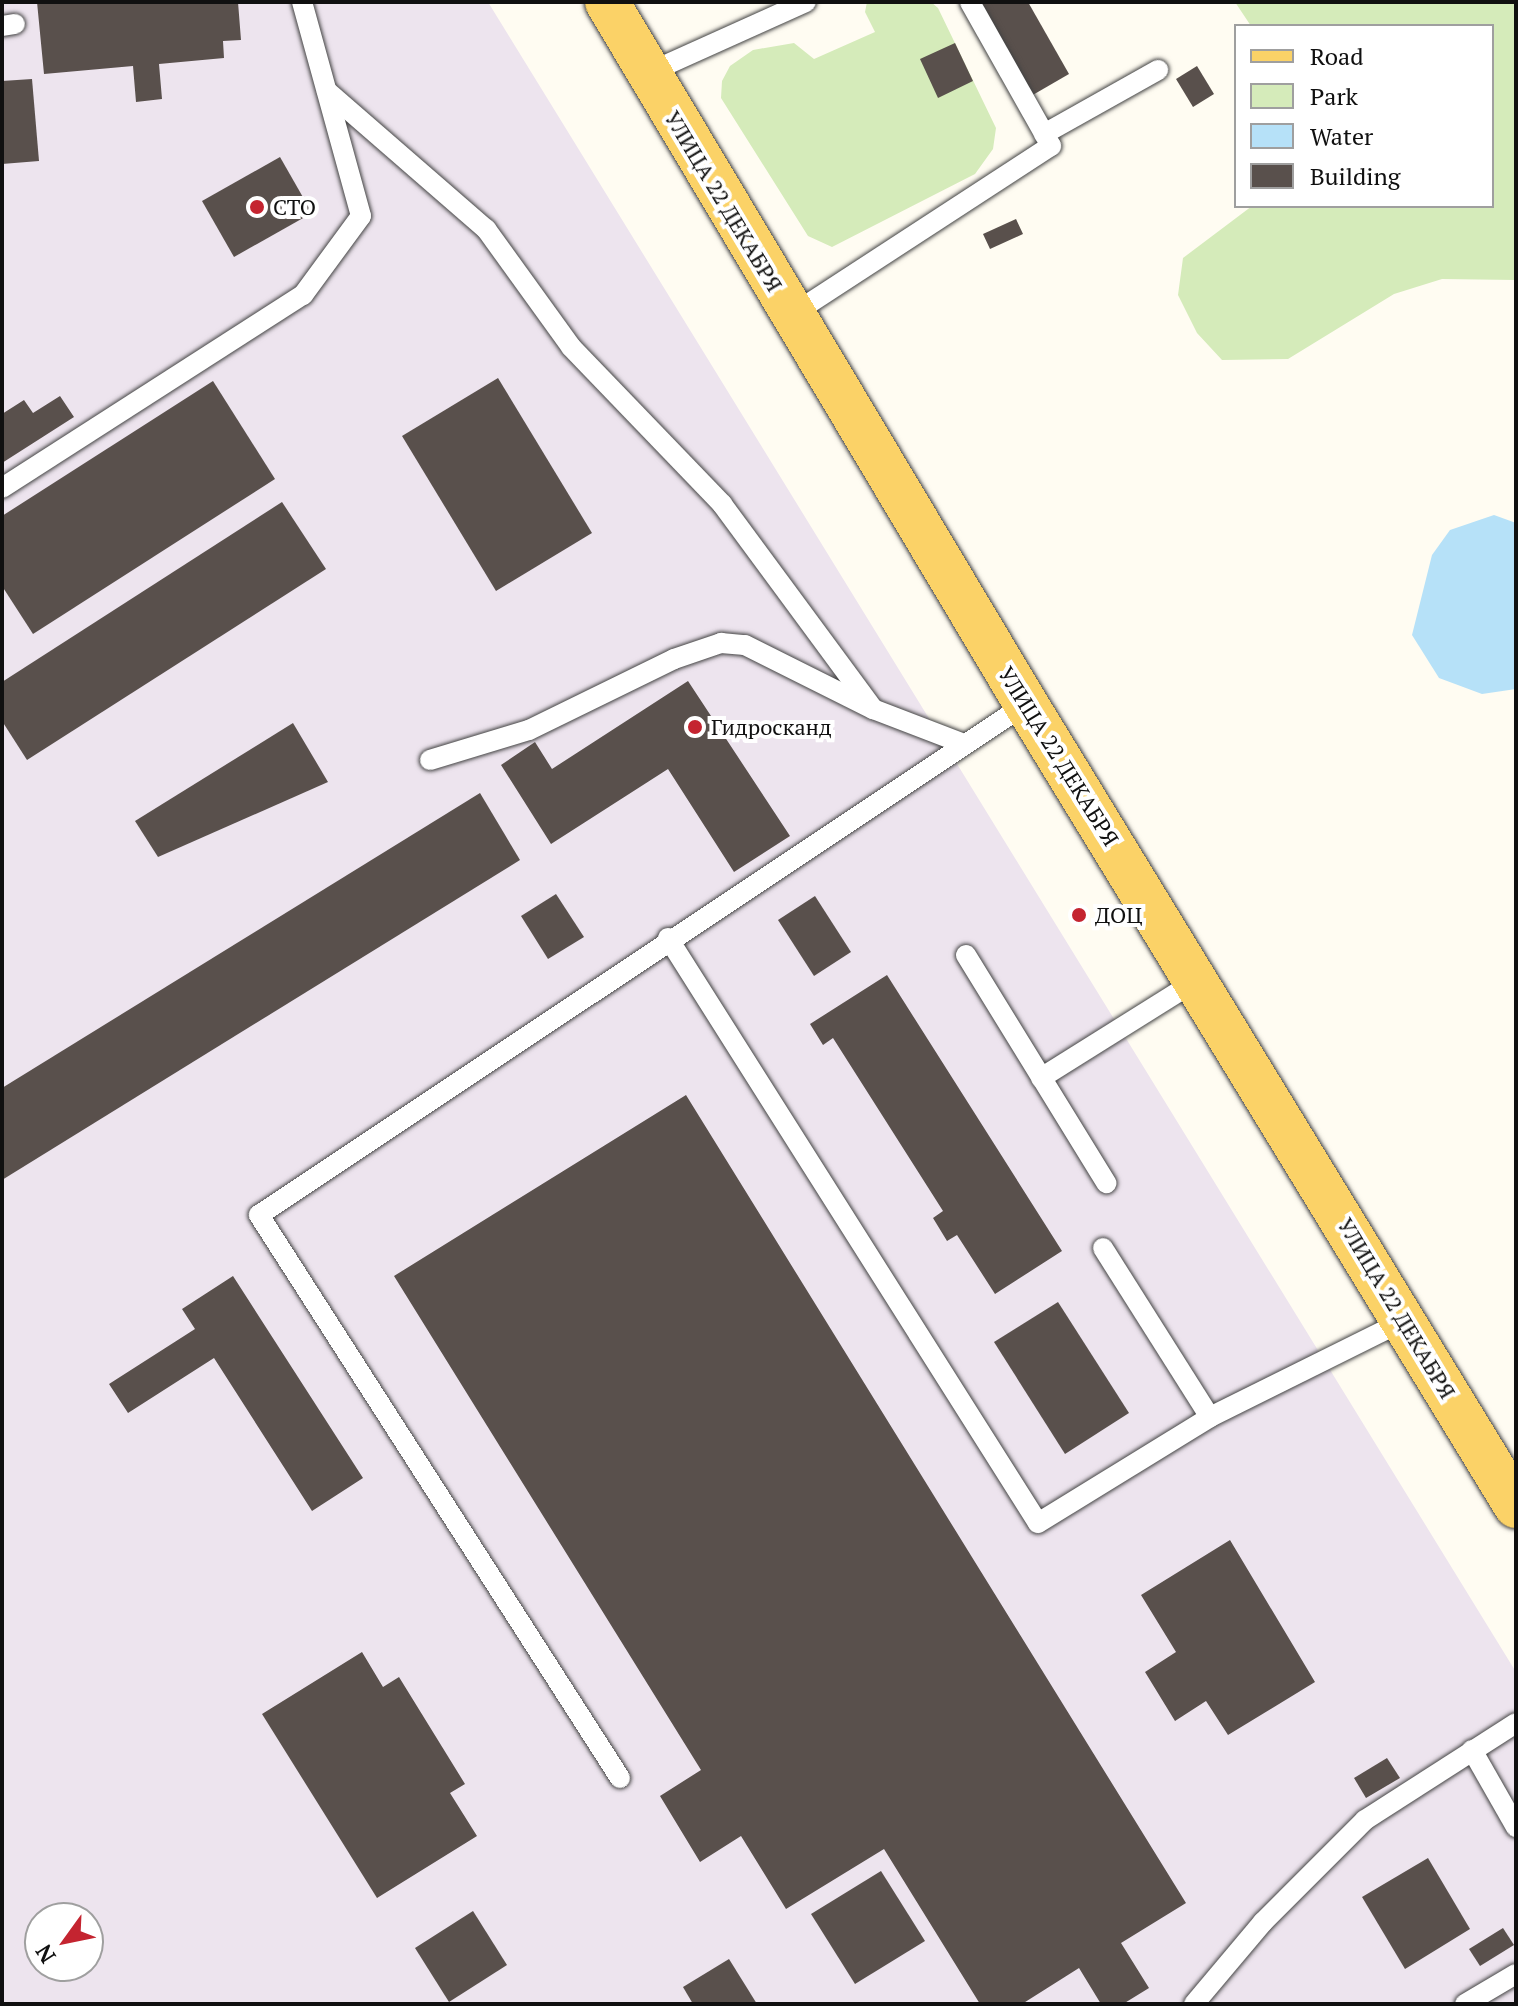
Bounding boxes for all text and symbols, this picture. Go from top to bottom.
legend [1234,24,1494,208]
text: Road [1310,40,1364,72]
text: Park [1310,80,1358,112]
street label: УЛИЦА 22 ДЕКАБРЯ [659,106,789,296]
text: Water [1310,120,1373,152]
text: Building [1310,160,1400,192]
place label: СТО [273,194,316,220]
marker: СТО [248,198,266,216]
street label: УЛИЦА 22 ДЕКАБРЯ [993,661,1125,851]
place label: Гидросканд [711,714,832,740]
marker: Гидросканд [686,718,704,736]
place label: ДОЦ [1095,902,1142,928]
marker: ДОЦ [1070,906,1088,924]
street label: УЛИЦА 22 ДЕКАБРЯ [1332,1213,1462,1403]
north arrow [24,1902,104,1982]
text: N [28,1939,62,1969]

